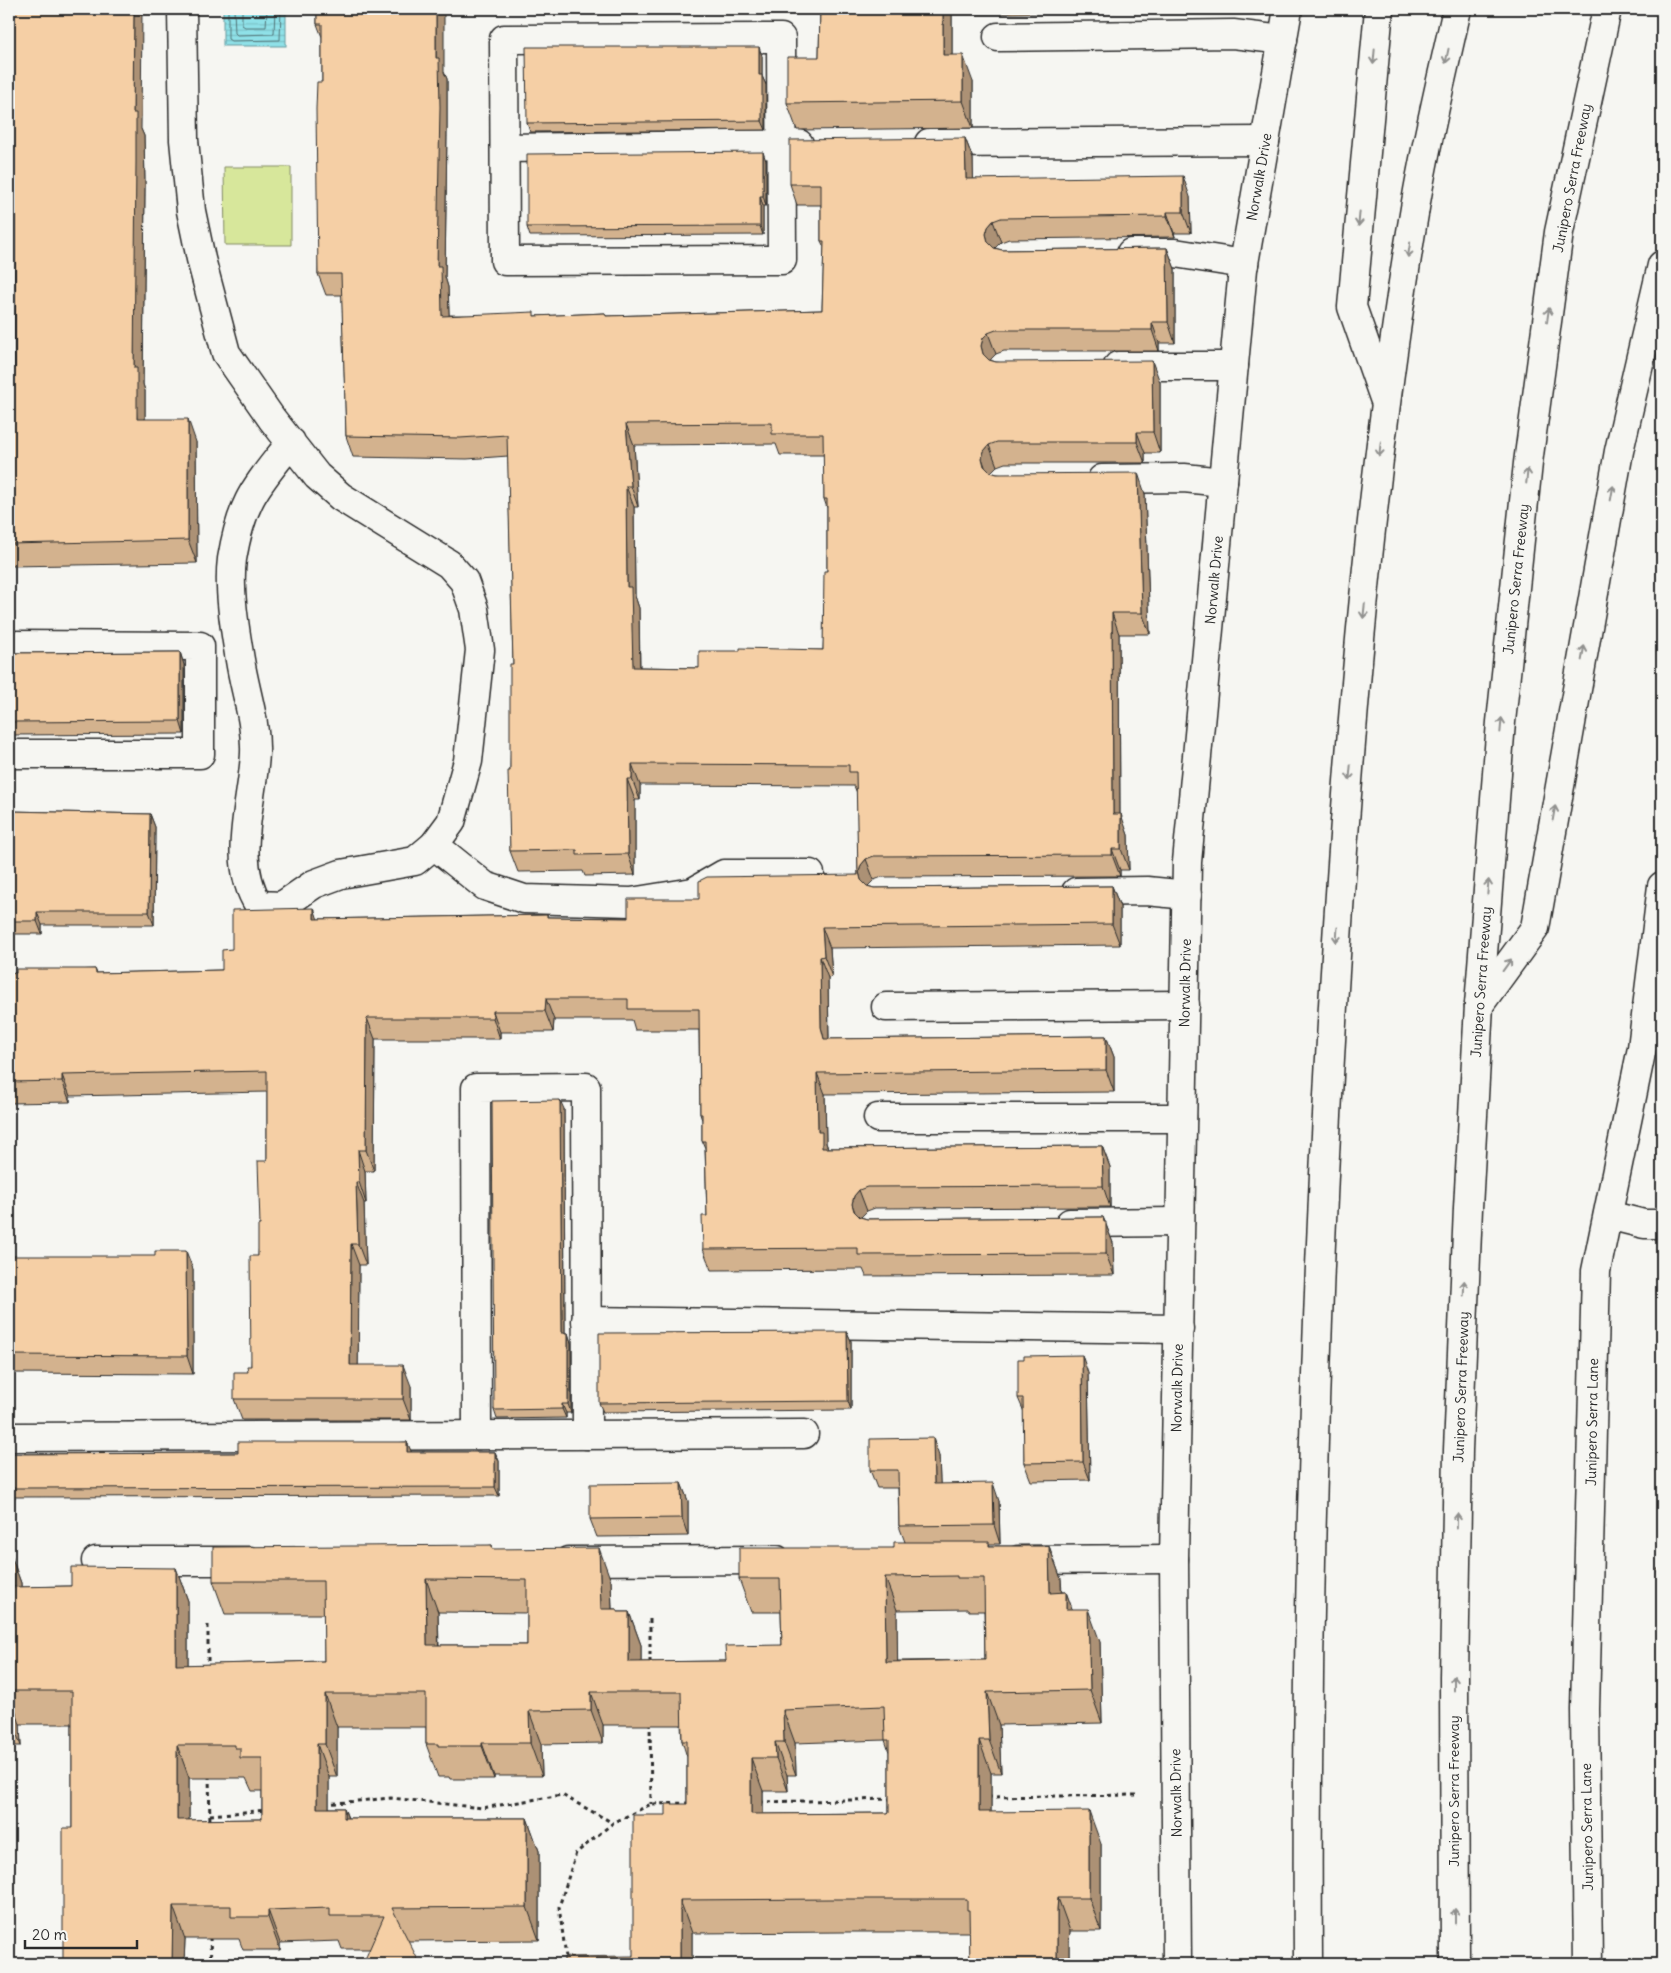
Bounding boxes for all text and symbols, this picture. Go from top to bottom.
one-way arrow [1442,48,1451,64]
one-way arrow [1369,49,1379,65]
street label: Junipero Serra Freeway [1549,102,1595,254]
street label: Norwalk Drive [1242,132,1276,222]
one-way arrow [1354,211,1364,227]
one-way arrow [1403,242,1413,258]
one-way arrow [1543,307,1553,323]
one-way arrow [1376,441,1385,457]
one-way arrow [1522,468,1532,484]
one-way arrow [1607,486,1617,502]
street label: Junipero Serra Freeway [1499,503,1533,655]
street label: Norwalk Drive [1201,535,1227,625]
one-way arrow [1359,603,1369,619]
one-way arrow [1578,646,1588,662]
one-way arrow [1496,717,1506,733]
one-way arrow [1345,764,1354,780]
one-way arrow [1550,806,1560,822]
one-way arrow [1484,879,1493,895]
street label: Junipero Serra Freeway [1467,906,1495,1058]
one-way arrow [1332,926,1341,942]
street label: Norwalk Drive [1175,938,1195,1028]
one-way arrow [1502,959,1513,972]
one-way arrow [1460,1280,1469,1296]
street label: Junipero Serra Freeway [1449,1311,1473,1463]
street label: Norwalk Drive [1167,1343,1187,1433]
street label: Junipero Serra Lane [1582,1358,1602,1486]
one-way arrow [1452,1513,1462,1529]
one-way arrow [1449,1675,1459,1692]
street label: Junipero Serra Freeway [1445,1715,1463,1867]
street label: Norwalk Drive [1166,1748,1186,1838]
street label: Junipero Serra Lane [1577,1763,1597,1891]
one-way arrow [1450,1908,1460,1924]
scale bar [25,1918,138,1950]
text: 20 m [32,1925,67,1944]

